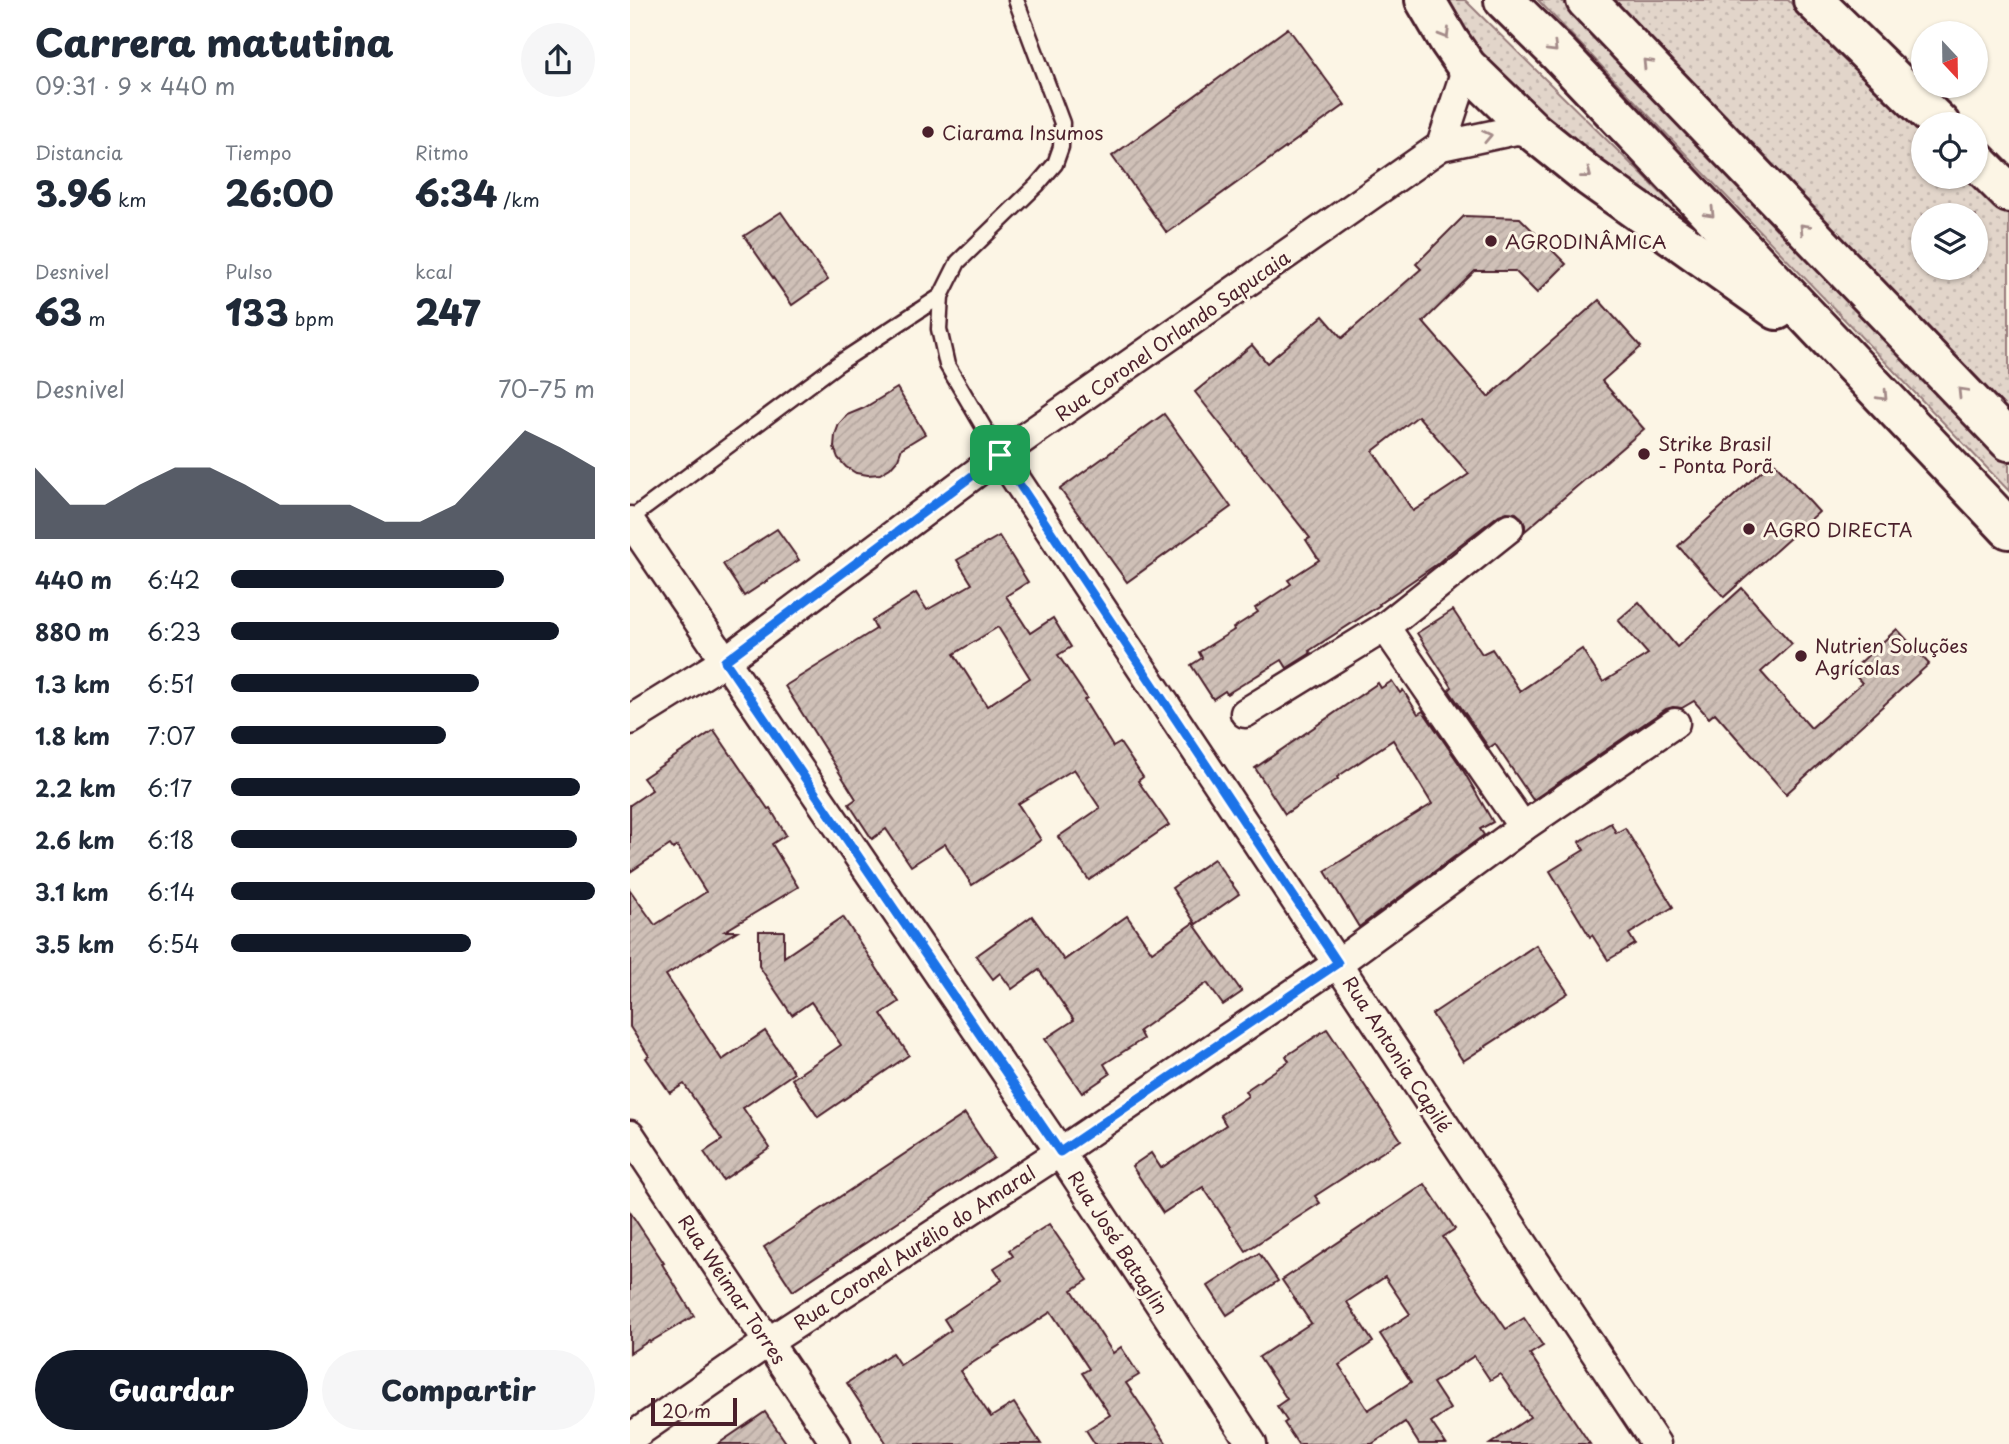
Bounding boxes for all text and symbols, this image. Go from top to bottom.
text: Carrera matutina [35,13,394,70]
north arrow [1911,21,1988,98]
map controls [1911,21,1988,280]
button: share [521,23,595,97]
one-way arrow [1436,26,1449,39]
one-way arrow [1544,40,1557,53]
one-way arrow [1643,59,1656,72]
text: 09:31 · 9 × 440 m [35,68,235,103]
button: locate [1911,112,1988,189]
place label: Ciarama Insumos [942,118,1103,146]
marker: Ciarama Insumos [920,124,936,140]
one-way arrow [1481,130,1493,145]
text: Distancia [35,138,123,166]
text: Tiempo [225,138,292,166]
text: Ritmo [415,138,469,166]
text: 3.96 [35,166,112,219]
text: 26:00 [225,166,334,219]
text: 6:34 [415,166,497,219]
one-way arrow [1579,166,1592,179]
text: km [112,185,147,213]
text: /km [497,185,540,213]
button: layers [1911,203,1988,280]
one-way arrow [1701,205,1714,218]
one-way arrow [1800,223,1813,236]
place label: AGRODINÂMICA [1505,227,1666,255]
marker: AGRODINÂMICA [1483,233,1499,249]
street label: Rua Coronel Orlando Sapucaia [1049,243,1295,427]
text: Desnivel [35,257,109,285]
text: Pulso [225,257,273,285]
text: kcal [415,257,453,285]
text: 63 [35,285,82,338]
text: 133 [225,285,289,338]
text: 247 [415,285,480,338]
text: m [82,304,106,332]
text: bpm [289,304,334,332]
text: Desnivel [35,371,125,406]
text: 70–75 m [498,371,595,406]
one-way arrow [1957,387,1970,400]
one-way arrow [1875,388,1887,401]
pin [970,425,1030,485]
place label: Strike Brasil - Ponta Porã [1658,429,1774,479]
icon: arrive [981,436,1019,474]
marker: Strike Brasil - Ponta Porã [1636,446,1652,462]
place label: AGRO DIRECTA [1763,515,1913,543]
marker: AGRO DIRECTA [1741,521,1757,537]
text: 440 m [35,562,112,597]
text: 6:42 [147,562,200,597]
text: 880 m [35,614,110,649]
text: 6:23 [147,614,201,649]
place label: Nutrien Soluções Agrícolas [1815,631,1968,681]
marker: Nutrien Soluções Agrícolas [1793,648,1809,664]
text: 1.3 km [35,666,110,701]
text: 6:51 [147,666,194,701]
text: 1.8 km [35,718,110,753]
text: 7:07 [147,718,196,753]
text: 2.2 km [35,770,116,805]
text: 6:17 [147,770,192,805]
text: 2.6 km [35,822,115,857]
text: 6:18 [147,822,194,857]
text: 3.1 km [35,874,109,909]
text: 6:14 [147,874,195,909]
text: 3.5 km [35,926,115,961]
text: 6:54 [147,926,200,961]
street label: Rua Antonia Capilé [1337,970,1459,1138]
street label: Rua Coronel Aurélio do Amaral [788,1158,1040,1336]
street label: Rua José Bataglin [1062,1165,1176,1319]
street label: Rua Weimar Torres [672,1208,794,1370]
button: Guardar [35,1350,308,1430]
button: Compartir [322,1350,595,1430]
scale bar [651,1395,737,1427]
text: 20 m [662,1396,711,1424]

